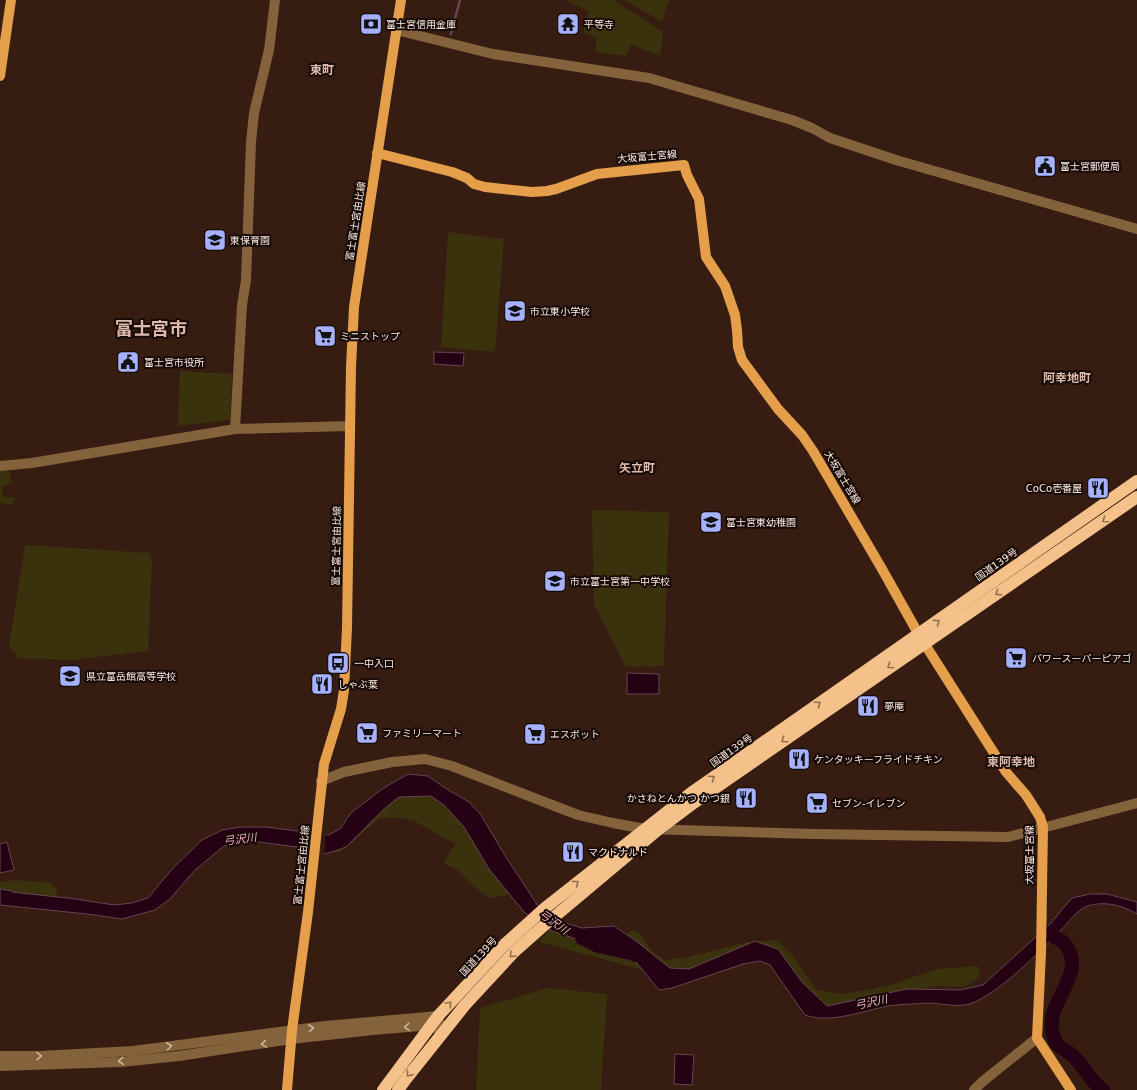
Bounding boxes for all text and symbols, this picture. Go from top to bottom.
bank icon: 富士宮信用金庫 [358,11,384,37]
temple icon: 平等寺 [555,11,581,37]
place label: 富士宮信用金庫 [386,19,456,30]
place label: 平等寺 [584,19,614,30]
district label: 東町 [310,63,334,77]
street label: 大坂富士宮線 [617,148,677,165]
public building icon: 富士宮郵便局 [1032,153,1058,179]
place label: 富士宮郵便局 [1060,161,1120,172]
street label: 富士富士宮由比線 [344,181,367,261]
school or university icon: 東保育園 [202,227,228,253]
place label: 東保育園 [230,235,270,246]
school or university icon: 市立東小学校 [502,298,528,324]
place label: 市立東小学校 [530,306,590,317]
district label: 富士宮市 [115,318,187,339]
supermarket icon: ミニストップ [312,323,338,349]
place label: ミニストップ [340,331,400,342]
public building icon: 富士宮市役所 [115,349,141,375]
place label: 富士宮市役所 [144,357,204,368]
district label: 阿幸地町 [1043,371,1091,385]
street label: 大坂富士宮線 [822,449,863,506]
district label: 矢立町 [619,461,655,475]
restaurant icon: CoCo壱番屋 [1085,475,1111,501]
place label: CoCo壱番屋 [1026,483,1082,494]
street label: 富士富士宮由比線 [330,506,343,586]
school or university icon: 富士宮東幼稚園 [698,509,724,535]
one-way arrow [1102,515,1109,523]
place label: 富士宮東幼稚園 [726,517,796,528]
street label: 国道139号 [973,546,1020,583]
school or university icon: 市立富士宮第一中学校 [542,568,568,594]
place label: 市立富士宮第一中学校 [570,576,670,587]
one-way arrow [995,588,1002,596]
one-way arrow [932,620,939,627]
supermarket icon: パワースーパーピアゴ [1003,645,1029,671]
bus stop icon: 一中入口 [325,650,351,676]
place label: パワースーパーピアゴ [1032,653,1131,664]
place label: 一中入口 [354,658,394,669]
one-way arrow [888,661,895,668]
school or university icon: 県立富岳館高等学校 [57,663,83,689]
place label: 県立富岳館高等学校 [86,671,176,682]
restaurant icon: しゃぶ葉 [309,671,335,697]
place label: しゃぶ葉 [338,679,378,690]
restaurant icon: 夢庵 [855,693,881,719]
place label: 夢庵 [884,701,904,712]
one-way arrow [814,702,821,709]
supermarket icon: ファミリーマート [354,720,380,746]
supermarket icon: エスポット [522,721,548,747]
place label: ファミリーマート [382,728,462,739]
place label: エスポット [550,729,600,740]
street label: 国道139号 [708,732,755,769]
one-way arrow [781,735,788,742]
restaurant icon: ケンタッキーフライドチキン [786,746,812,772]
place label: ケンタッキーフライドチキン [814,754,943,765]
district label: 東阿幸地 [987,755,1035,769]
one-way arrow [708,775,715,783]
restaurant icon: かさねとんかつ かつ銀 [733,785,759,811]
supermarket icon: セブン-イレブン [804,790,830,816]
place label: かさねとんかつ かつ銀 [627,793,730,804]
place label: セブン-イレブン [832,798,906,809]
street label: 富士富士宮由比線 [292,825,311,905]
street label: 大坂富士宮線 [1024,825,1035,885]
water label: 弓沢川 [223,831,258,848]
restaurant icon: マクドナルド [560,839,586,865]
place label: マクドナルド [588,847,648,858]
one-way arrow [571,881,578,888]
water label: 弓沢川 [536,908,572,938]
street label: 国道139号 [458,935,499,978]
one-way arrow [510,950,517,958]
water label: 弓沢川 [854,992,890,1012]
one-way arrow [445,1001,452,1009]
one-way arrow [404,1023,410,1032]
one-way arrow [308,1024,314,1033]
one-way arrow [260,1039,267,1048]
one-way arrow [166,1042,172,1051]
one-way arrow [36,1052,42,1060]
one-way arrow [118,1057,124,1066]
one-way arrow [407,1070,414,1077]

